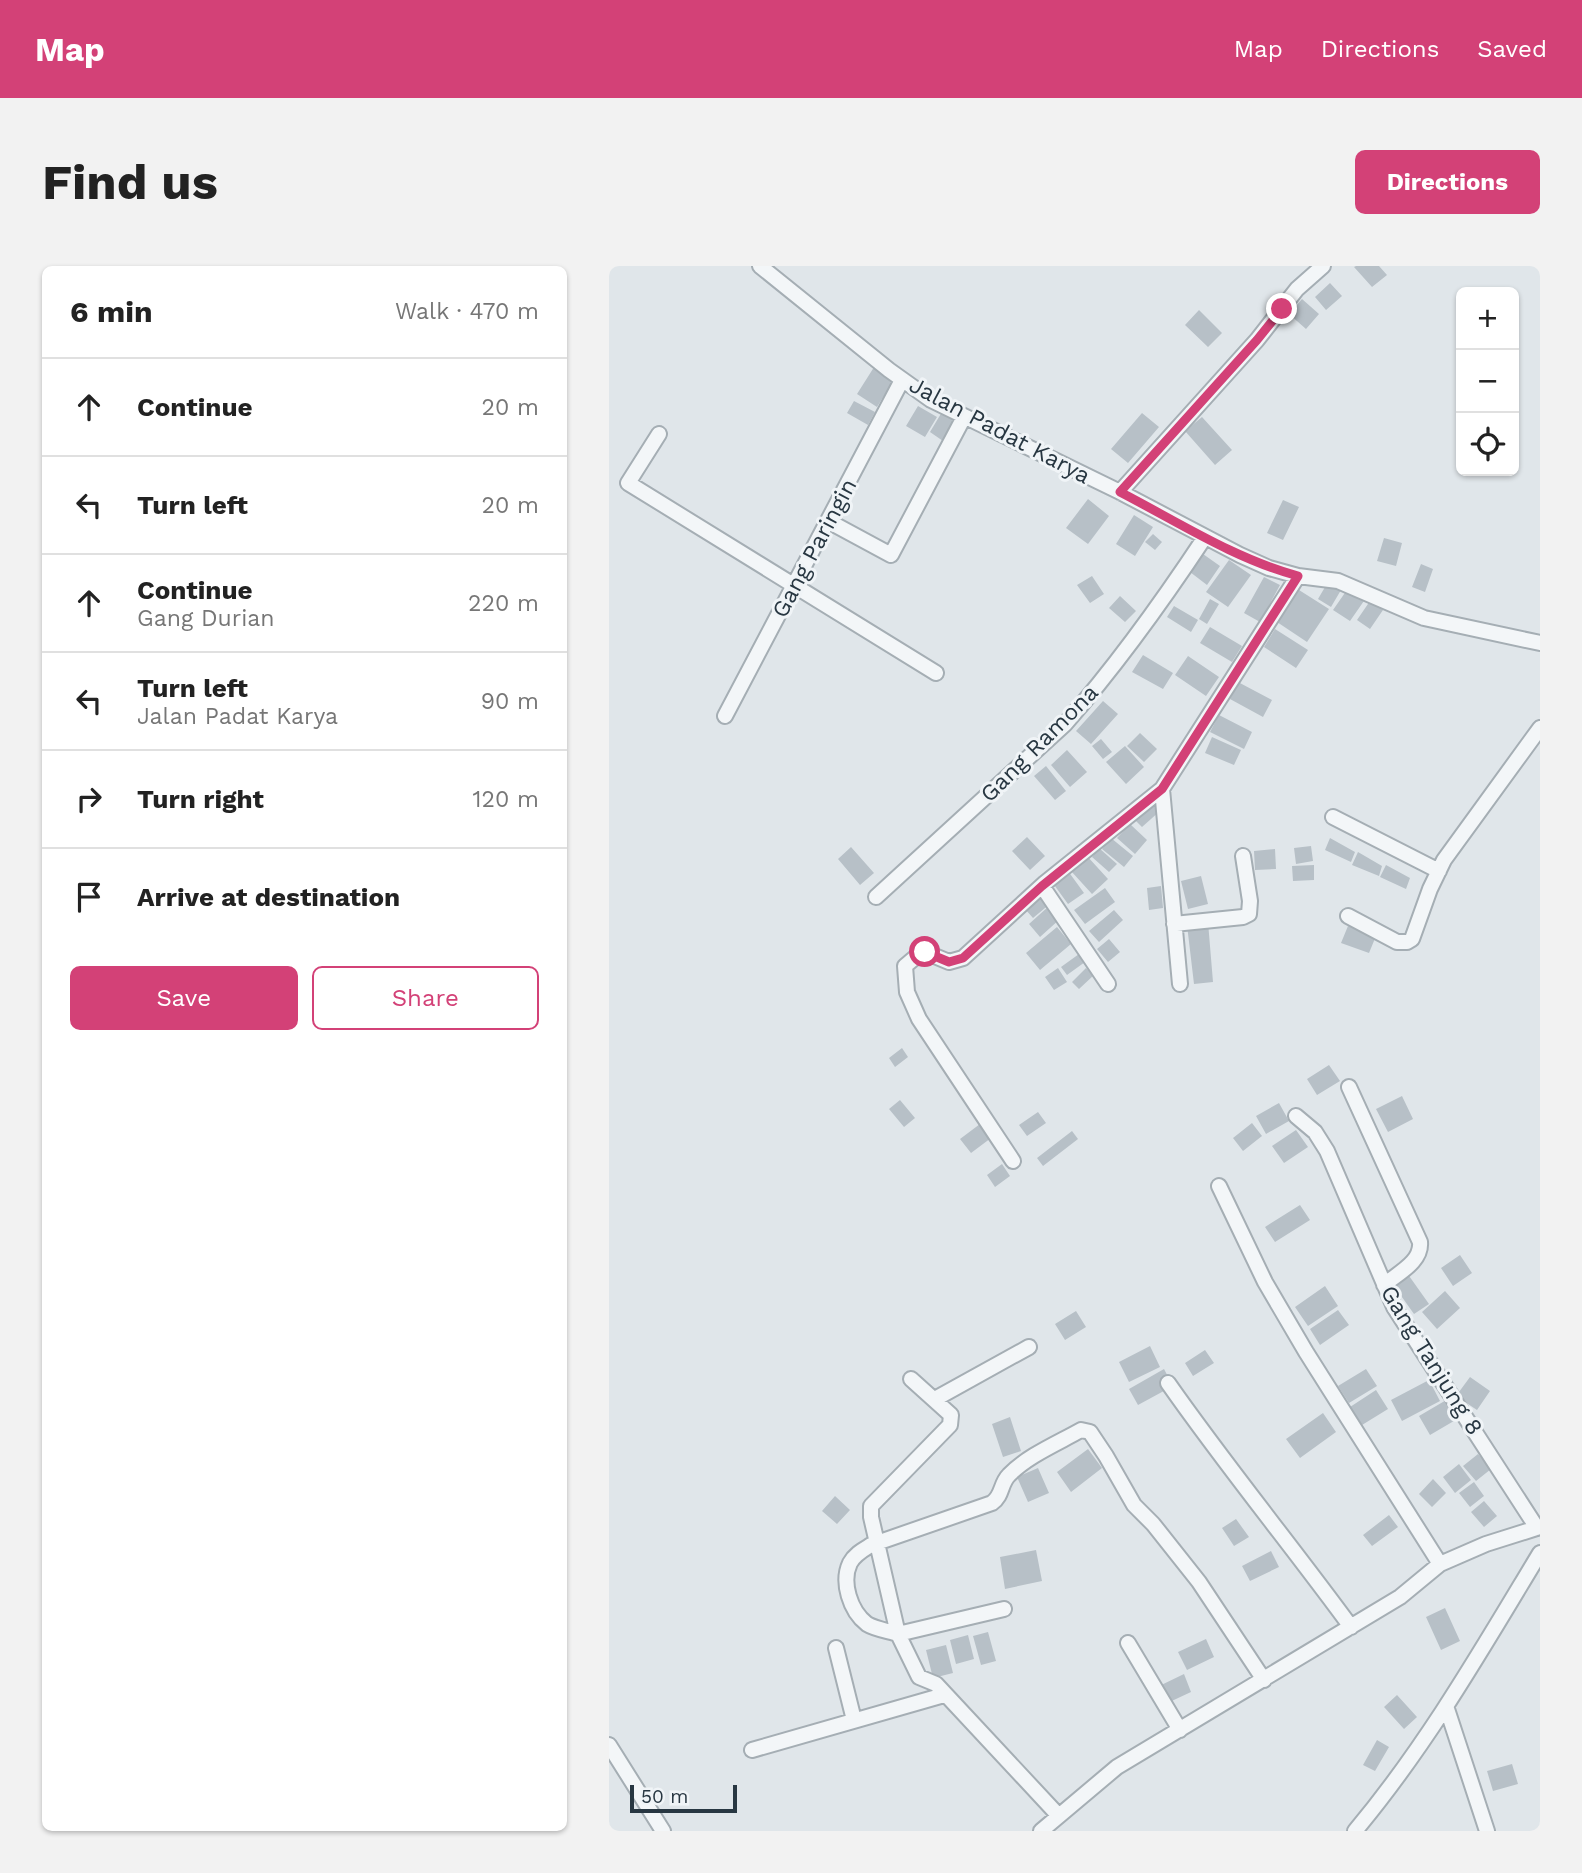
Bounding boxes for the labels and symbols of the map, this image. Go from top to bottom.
route end [1266,293,1297,324]
street label: Jalan Padat Karya [905,371,1095,490]
street label: Gang Paringin [767,474,862,622]
street label: Gang Ramona [975,679,1104,808]
route start [909,936,940,967]
street label: Gang Tanjung 8 [1375,1281,1488,1440]
scale bar [630,1782,737,1814]

